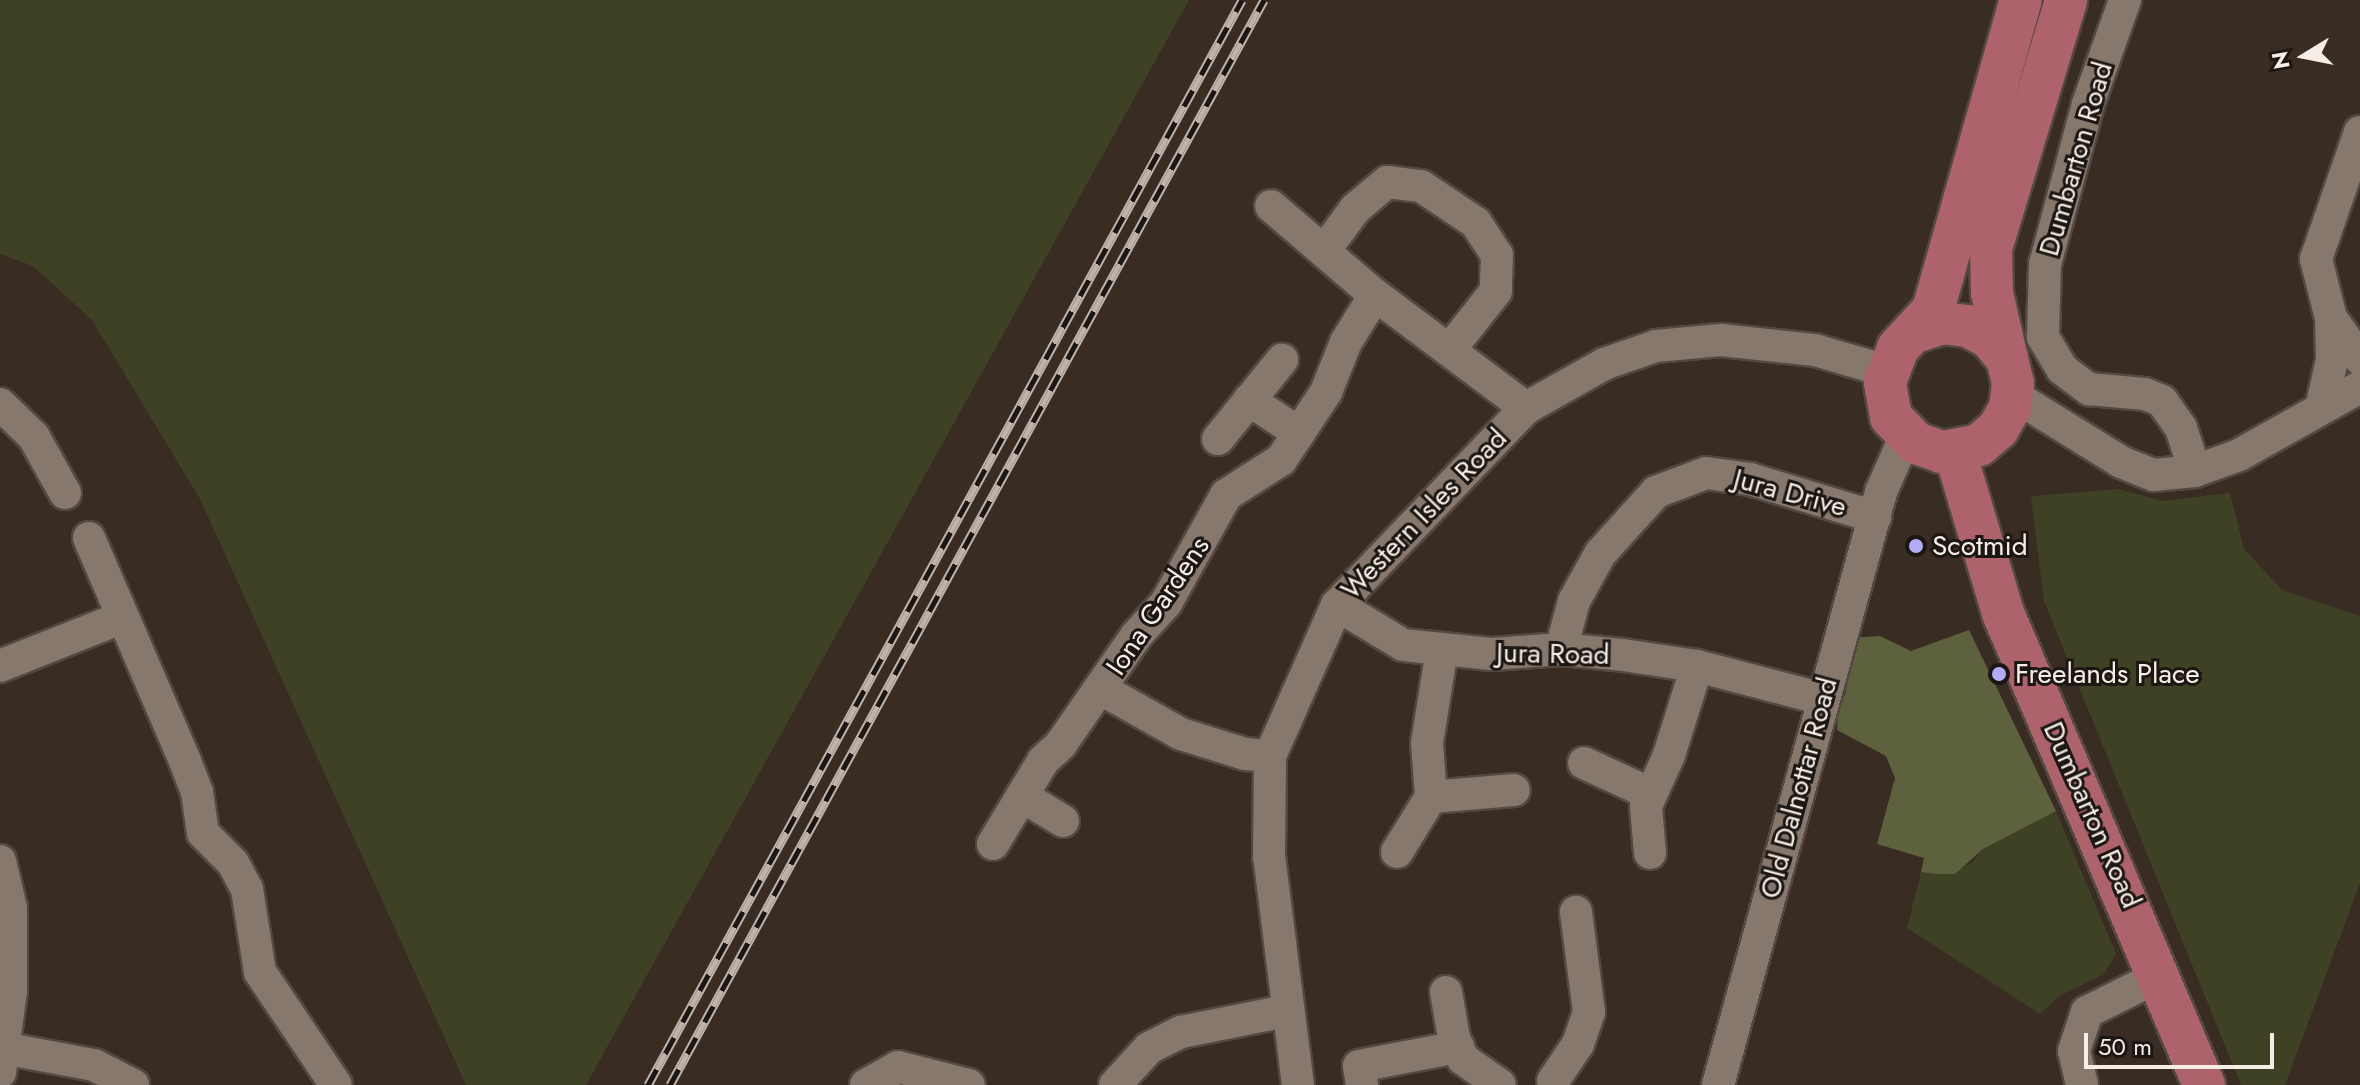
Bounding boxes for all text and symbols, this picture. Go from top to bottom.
north arrow [2264,16,2344,96]
text: N [2263,49,2298,72]
street label: Dumbarton Road [2032,58,2120,260]
street label: Western Isles Road [1334,422,1514,606]
street label: Jura Drive [1730,462,1850,524]
place label: Scotmid [1932,529,2028,563]
street label: Iona Gardens [1099,530,1217,682]
marker: Scotmid [1907,537,1925,555]
street label: Jura Road [1496,636,1610,672]
place label: Freelands Place [2015,657,2200,691]
marker: Freelands Place [1990,665,2008,683]
street label: Old Dalnottar Road [1753,674,1845,902]
street label: Dumbarton Road [2036,717,2148,913]
scale bar [2088,1017,2278,1067]
text: 50 m [2098,1029,2152,1064]

